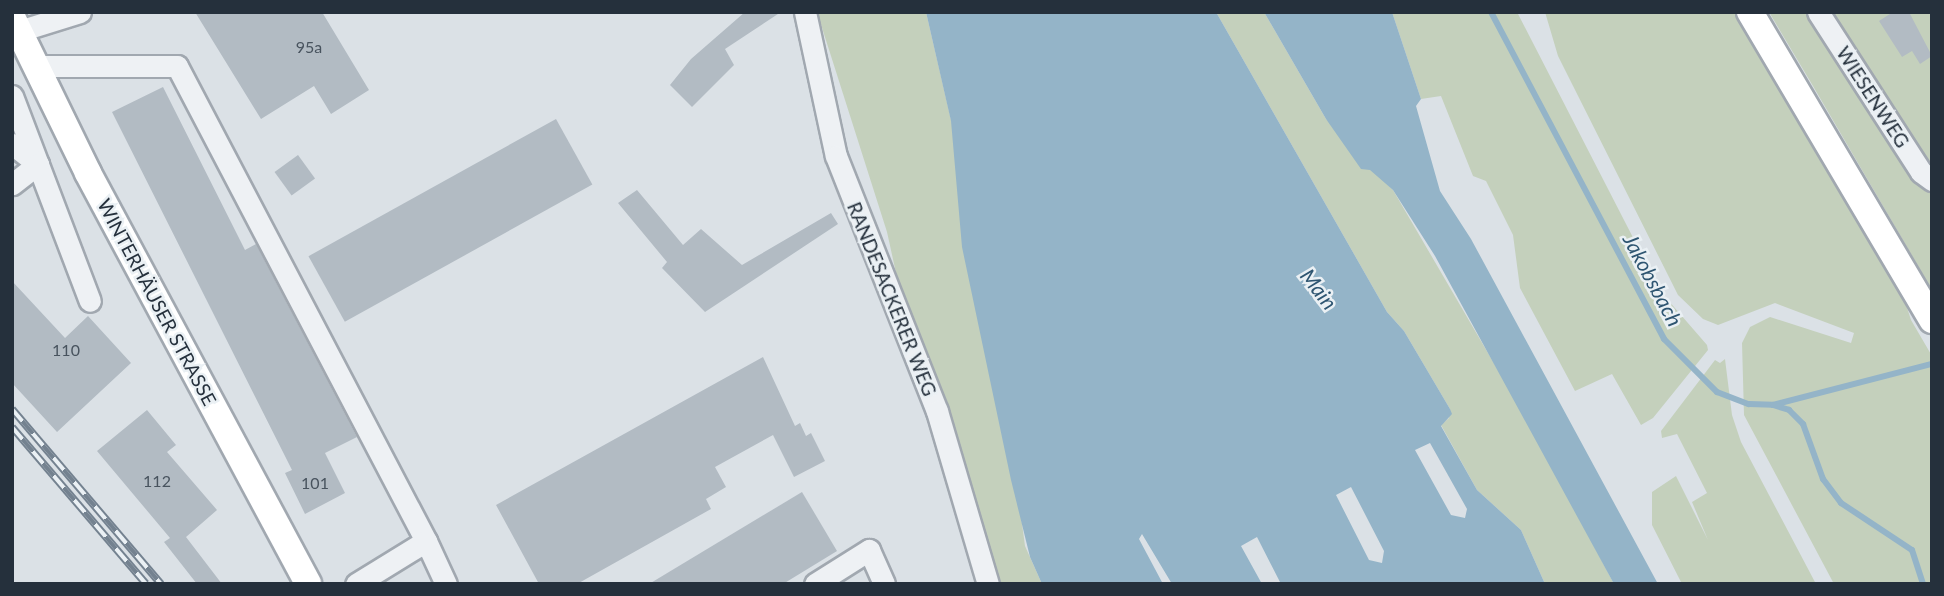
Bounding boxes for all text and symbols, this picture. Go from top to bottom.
house number: 95a [296,37,322,57]
street label: WIESENWEG [1832,42,1914,152]
street label: WINTERHÄUSER STRASSE [93,195,221,409]
street label: RANDESACKERER WEG [843,199,941,399]
water label: Jakobsbach [1618,229,1688,331]
water label: Main [1295,264,1343,314]
house number: 110 [52,340,80,360]
house number: 112 [143,471,171,491]
house number: 101 [301,473,329,493]

